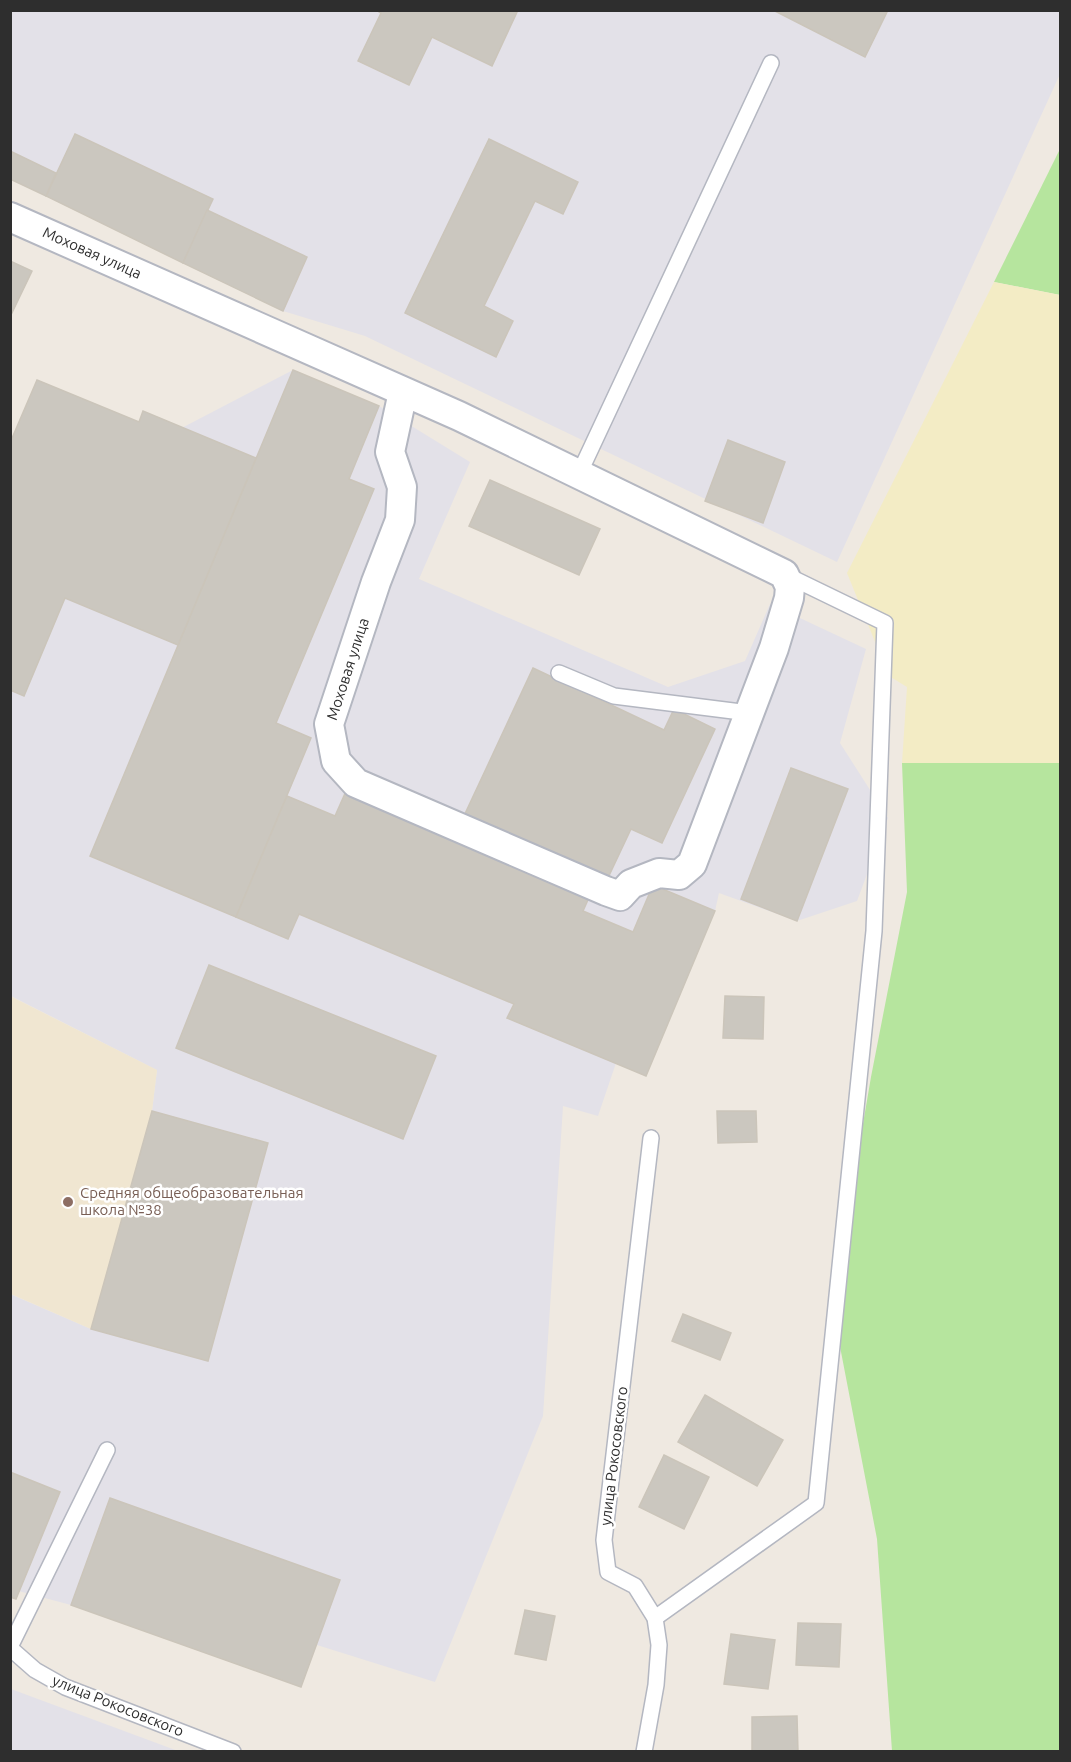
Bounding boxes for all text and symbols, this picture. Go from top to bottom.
street label: Моховая улица [40,223,144,282]
street label: Моховая улица [323,616,372,722]
place label: Средняя общеобразовательная школа №38 [80,1184,304,1218]
marker: Средняя общеобразовательная школа №38 [61,1195,75,1209]
street label: улица Рокосовского [597,1385,630,1527]
street label: улица Рокосовского [50,1671,186,1740]

